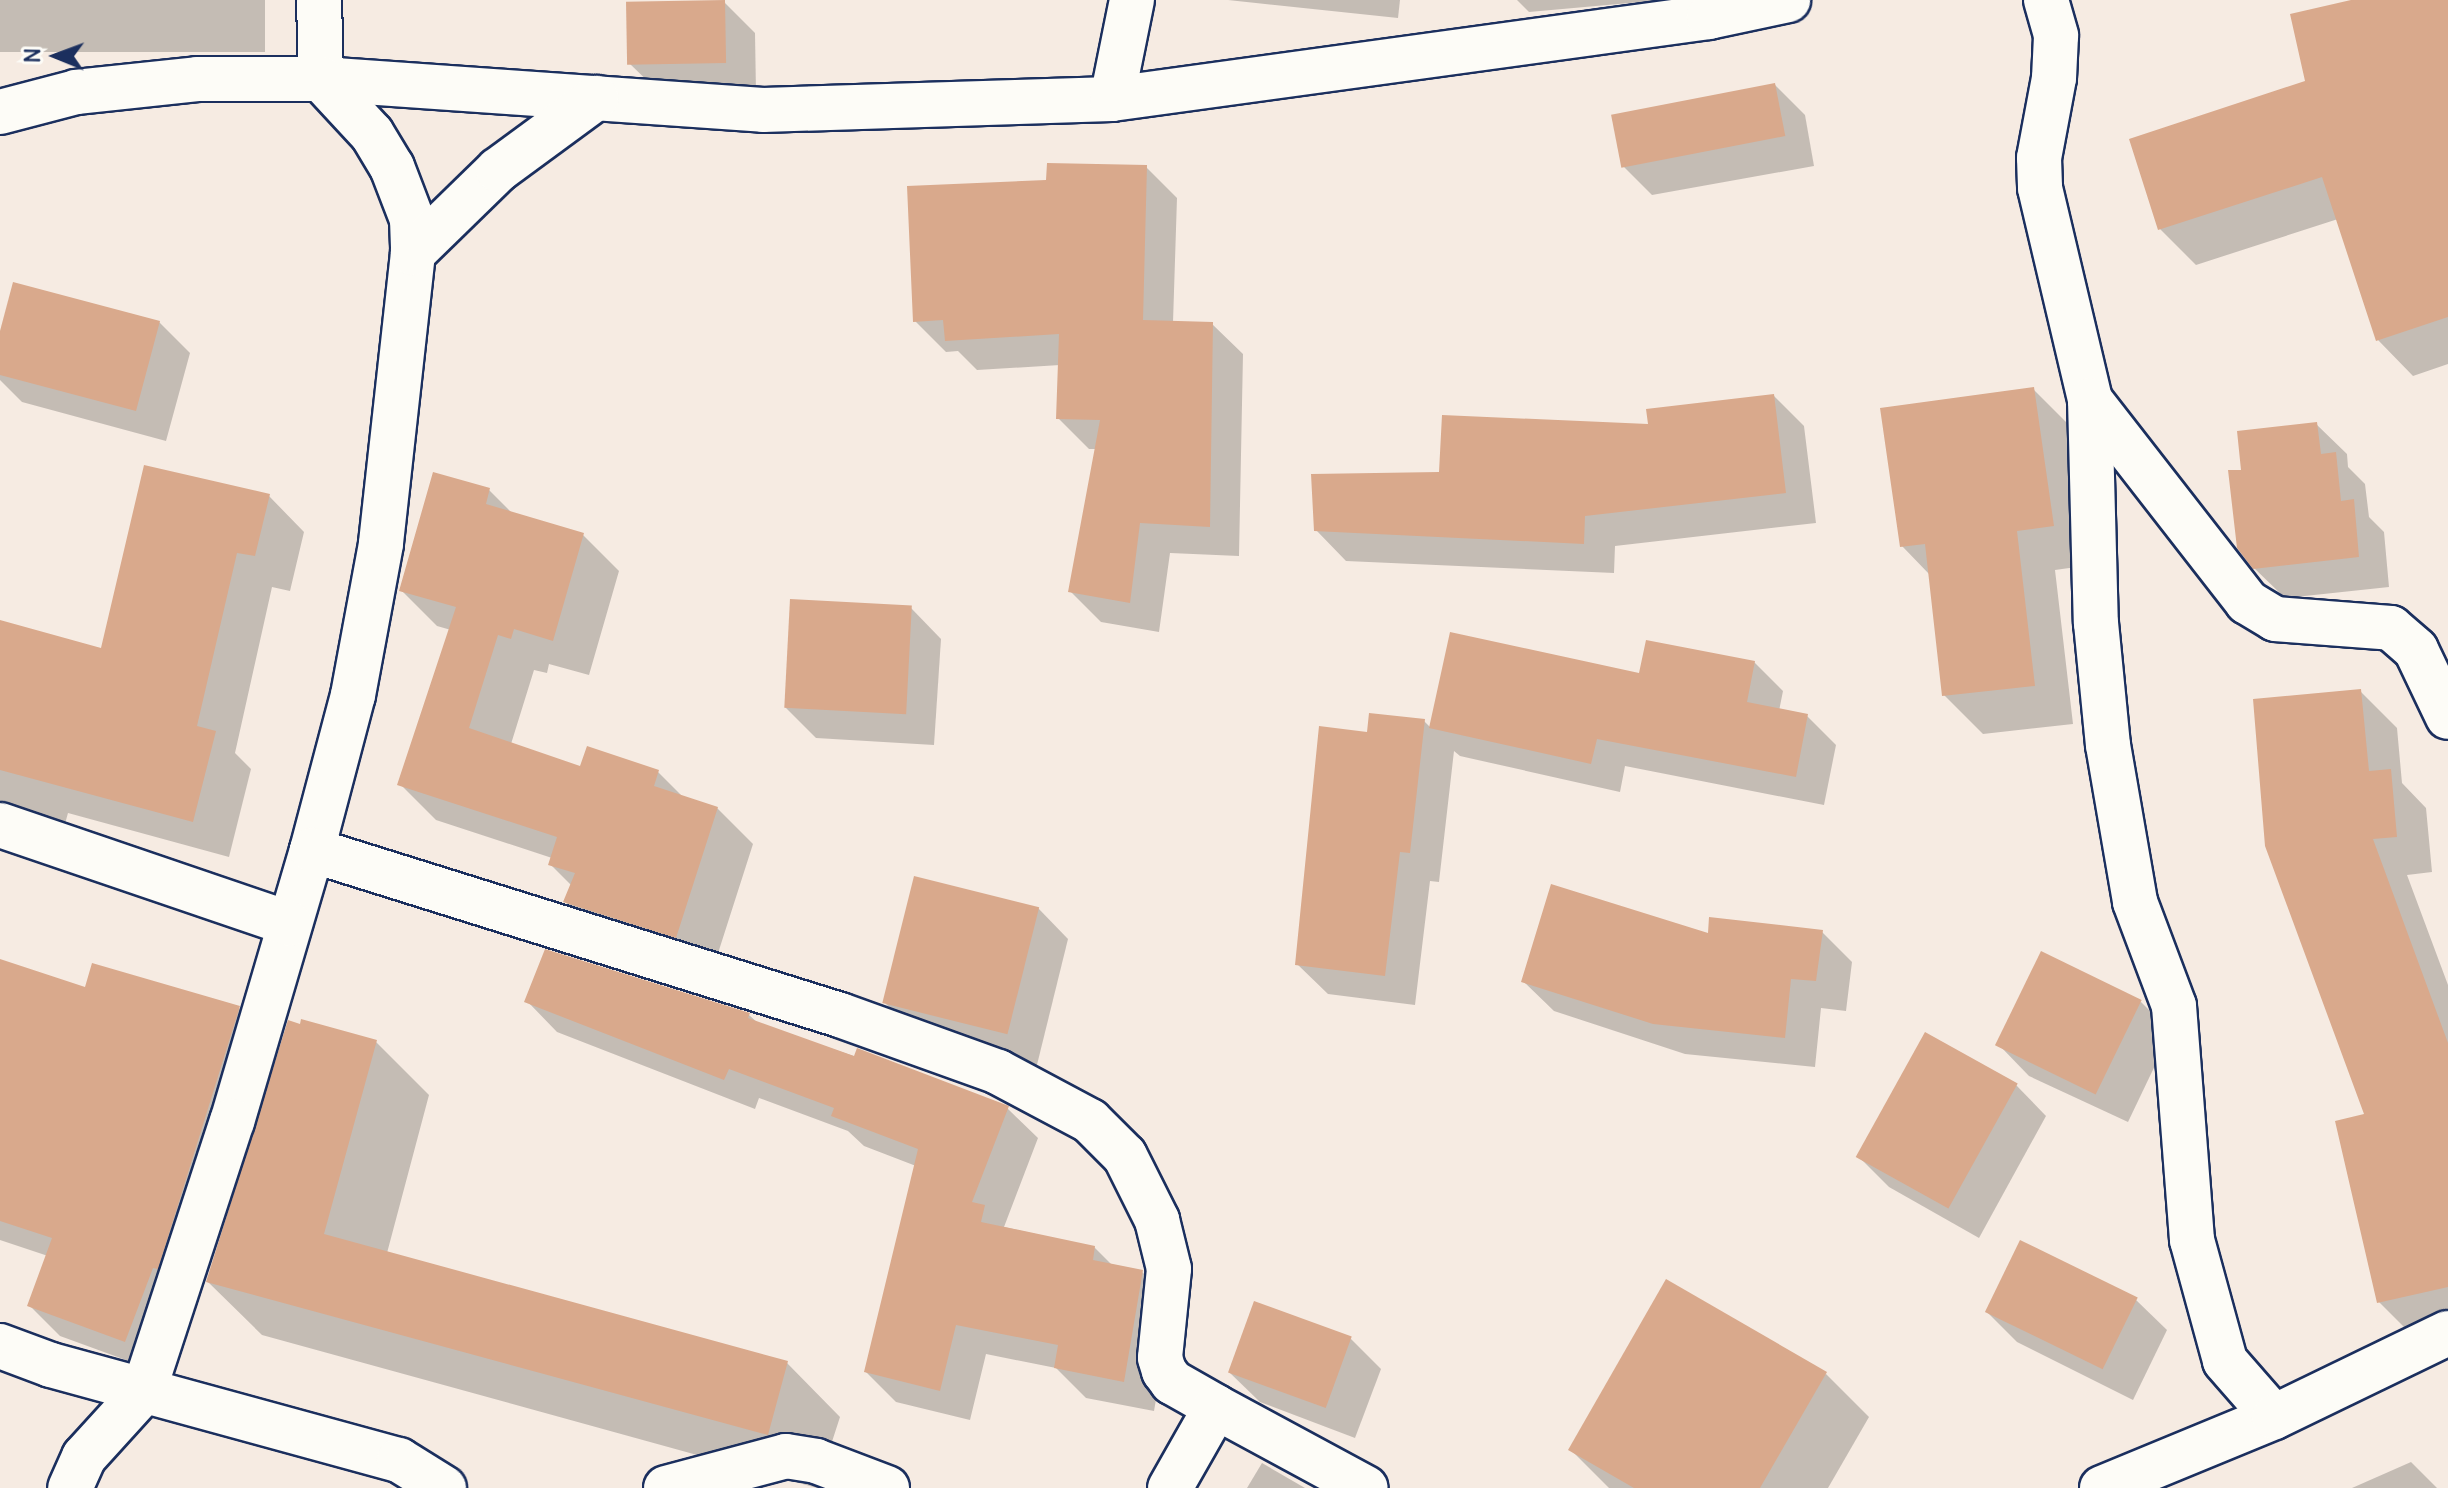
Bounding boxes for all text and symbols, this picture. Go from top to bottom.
north arrow [16,16,96,96]
text: N [18,48,46,63]

